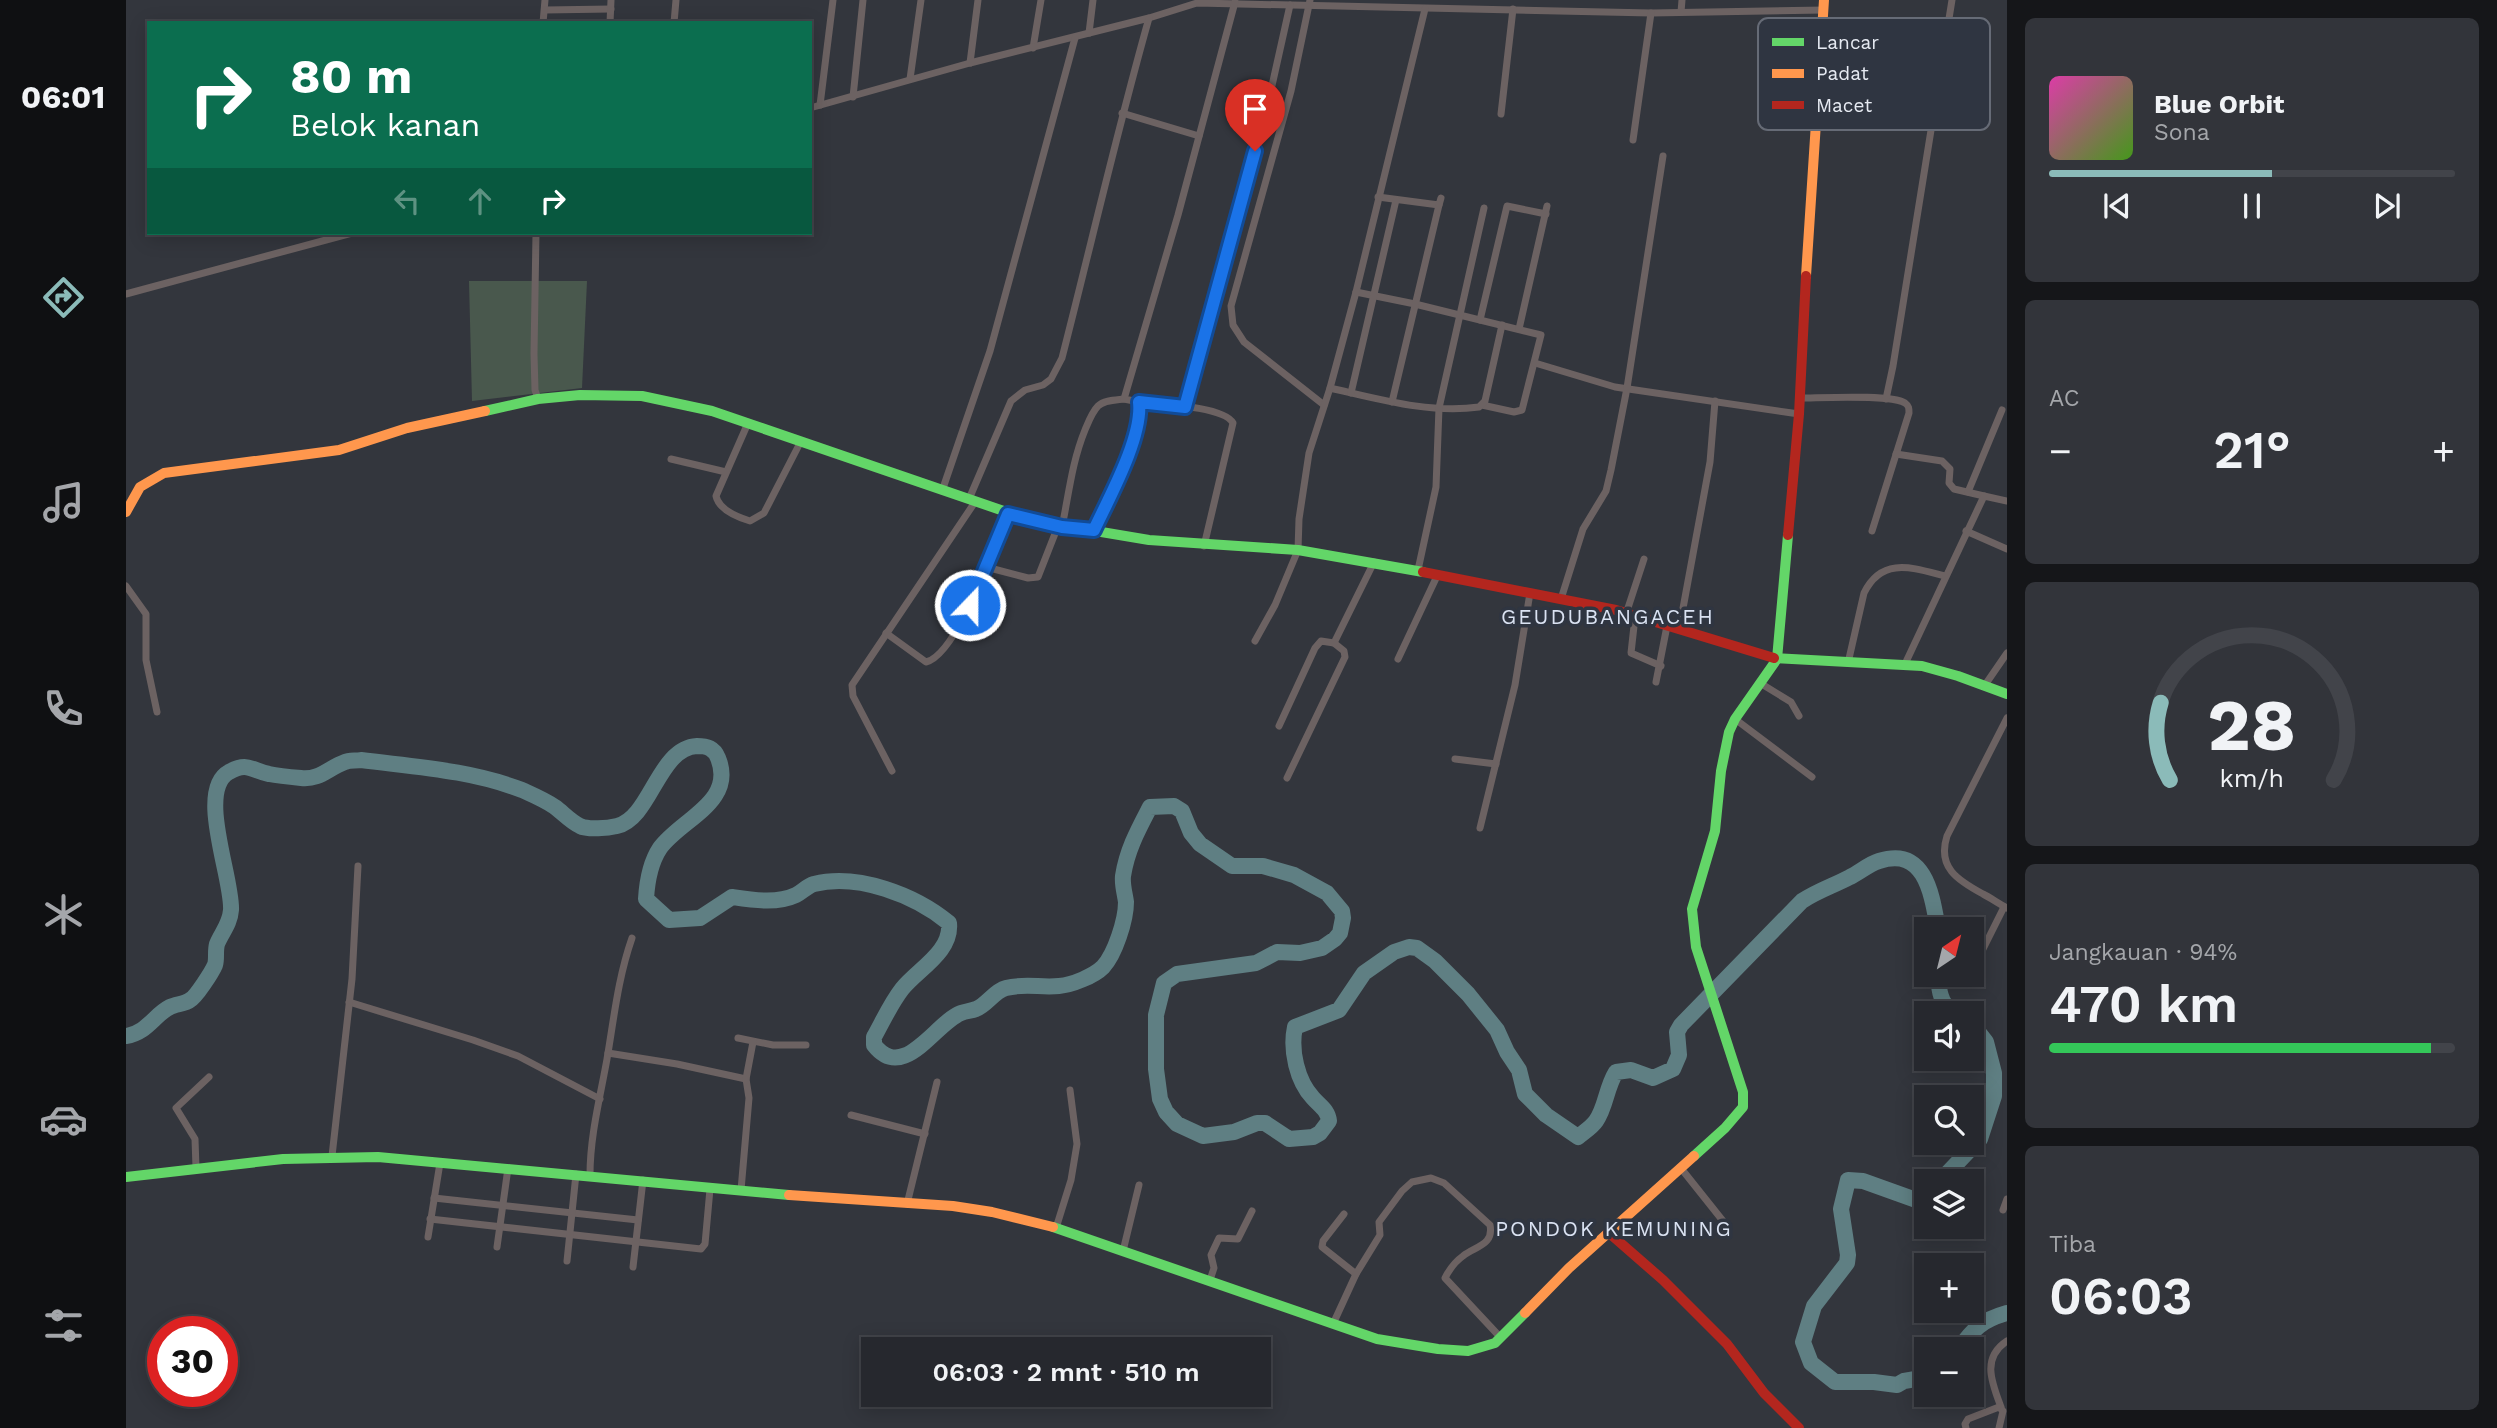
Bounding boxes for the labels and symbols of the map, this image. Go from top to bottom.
legend [1758,18,1990,130]
text: Lancar [1816,31,1879,54]
text: Padat [1816,62,1869,85]
pin [1225,79,1285,151]
text: Macet [1816,94,1872,117]
position arrow [933,568,1007,642]
district label: GEUDUBANGACEH [1501,604,1715,629]
north arrow [1914,917,1984,987]
district label: PONDOK KEMUNING [1495,1216,1733,1241]
speed limit sign: 30 [147,1316,238,1407]

